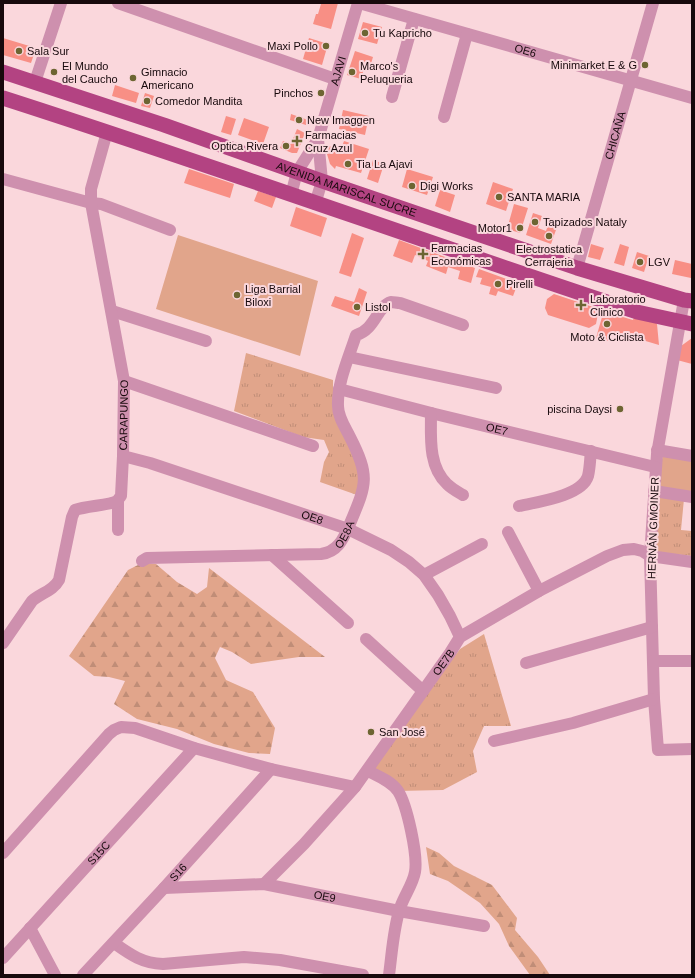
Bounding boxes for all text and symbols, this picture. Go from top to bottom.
place label: Tu Kapricho [373,27,432,39]
marker: Tu Kapricho [360,28,370,38]
place label: Maxi Pollo [267,40,318,52]
marker: Maxi Pollo [321,41,331,51]
street label: OE6 [513,42,538,59]
place label: Sala Sur [27,45,70,57]
marker: Sala Sur [14,46,24,56]
street label: AJAVI [328,55,348,87]
place label: Minimarket E & G [551,59,637,71]
place label: El Mundo del Caucho [62,60,118,85]
place label: Marco's Peluqueria [360,60,413,85]
marker: Minimarket E & G [640,60,650,70]
place label: Gimnacio Americano [141,66,194,91]
marker: El Mundo del Caucho [49,67,59,77]
marker: Marco's Peluqueria [347,67,357,77]
marker: Gimnacio Americano [128,73,138,83]
place label: Pinchos [274,87,313,99]
marker: Pinchos [316,88,326,98]
place label: Comedor Mandita [155,95,243,107]
marker: Comedor Mandita [142,96,152,106]
street label: CHICAÑA [602,109,628,161]
place label: New Imaggen [307,114,375,126]
marker: New Imaggen [294,115,304,125]
place label: Farmacias Cruz Azul [305,129,357,154]
marker: Farmacias Cruz Azul [292,136,302,146]
place label: Optica Rivera [211,140,279,152]
marker: Optica Rivera [281,141,291,151]
place label: Tia La Ajavi [356,158,412,170]
street label: AVENIDA MARISCAL SUCRE [275,159,418,219]
marker: Tia La Ajavi [343,159,353,169]
place label: Digi Works [420,180,473,192]
marker: Digi Works [407,181,417,191]
place label: SANTA MARIA [507,191,581,203]
marker: SANTA MARIA [494,192,504,202]
place label: Tapizados Nataly [543,216,627,228]
marker: Tapizados Nataly [530,217,540,227]
place label: Motor1 [478,222,512,234]
marker: Motor1 [515,223,525,233]
marker: Electrostatica Cerrajeria [544,231,554,241]
place label: Farmacias Económicas [431,242,491,267]
place label: Electrostatica Cerrajeria [516,243,583,268]
marker: Farmacias Económicas [418,249,428,259]
place label: LGV [648,256,671,268]
marker: LGV [635,257,645,267]
place label: Pirelli [506,278,533,290]
marker: Pirelli [493,279,503,289]
place label: Liga Barrial Biloxi [245,283,301,308]
marker: Liga Barrial Biloxi [232,290,242,300]
place label: Laboratorio Clinico [590,293,646,318]
marker: Laboratorio Clinico [575,299,587,311]
place label: Listol [365,301,391,313]
marker: Listol [352,302,362,312]
marker: Moto & Ciclista [602,319,612,329]
place label: Moto & Ciclista [570,331,645,343]
street label: CARAPUNGO [117,379,130,451]
place label: piscina Daysi [547,403,612,415]
marker: piscina Daysi [615,404,625,414]
street label: OE7 [485,421,509,437]
street label: HERNÁN GMOINER [645,477,661,579]
street label: OE8 [300,508,325,526]
street label: OE8A [332,518,357,551]
street label: OE7B [430,647,457,678]
place label: San José [379,726,425,738]
marker: San José [366,727,376,737]
street label: S15C [85,839,112,867]
street label: S16 [167,861,189,884]
street label: OE9 [313,888,337,904]

